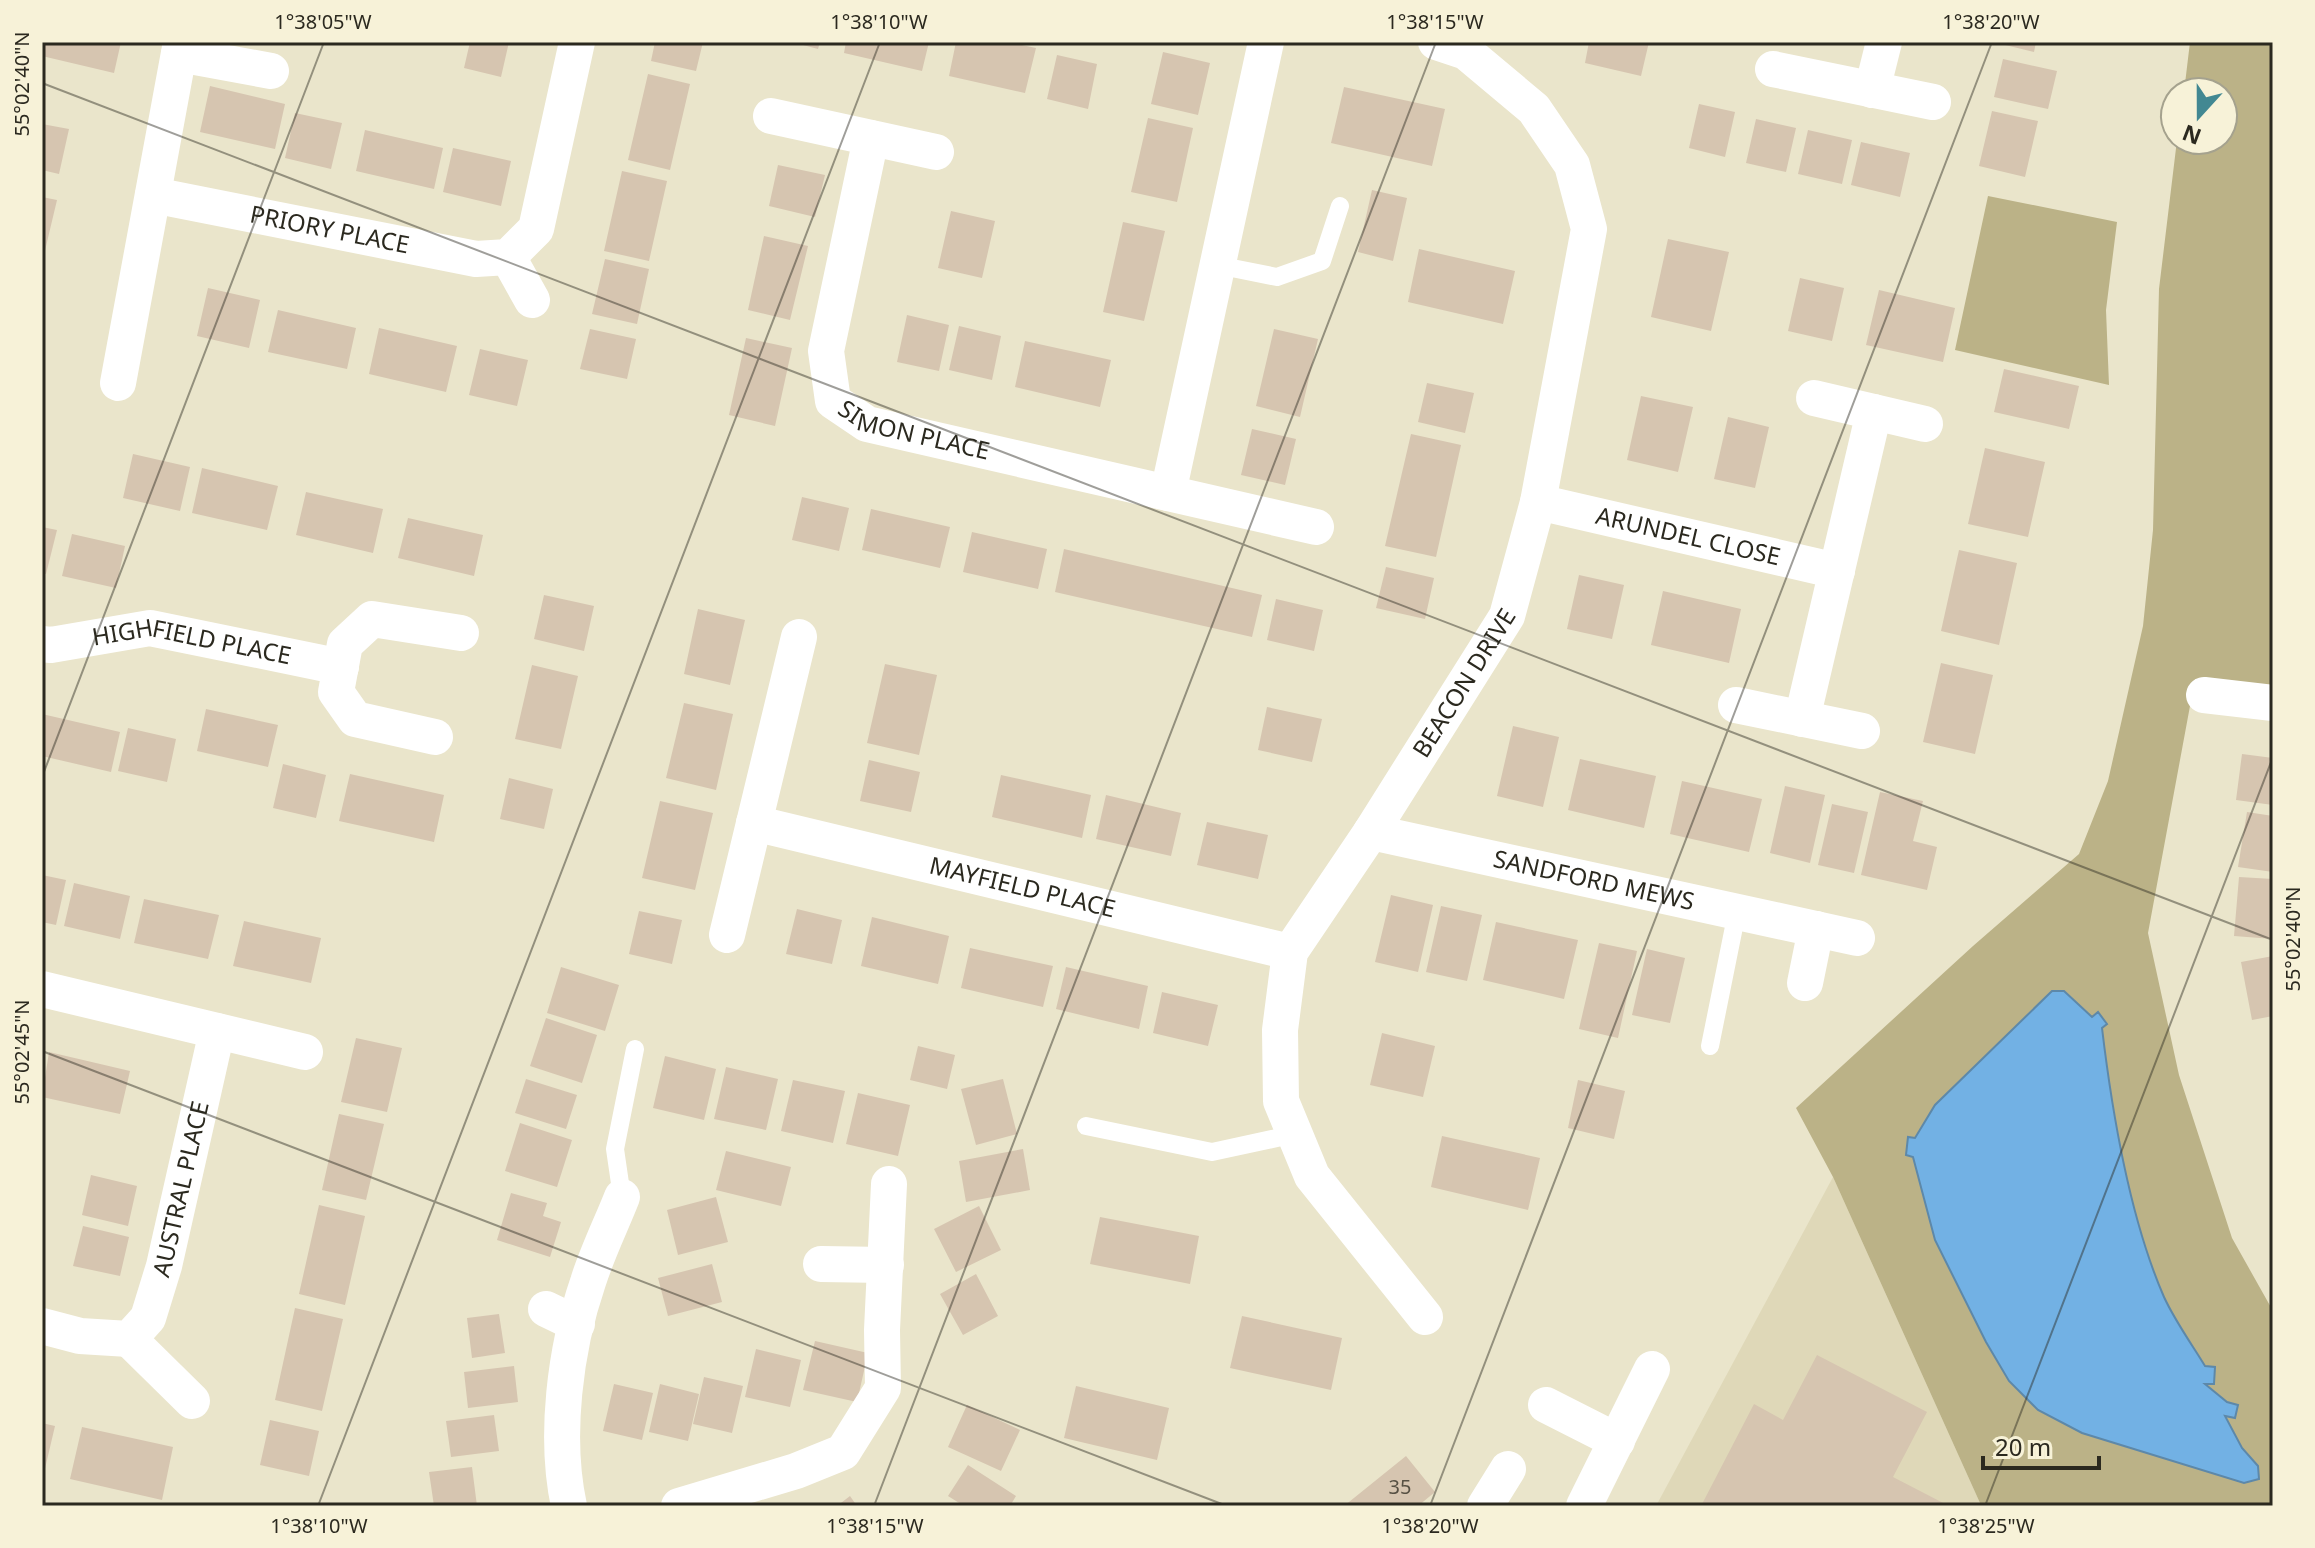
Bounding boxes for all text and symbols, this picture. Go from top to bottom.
text: 1°38'05"W [274,8,372,35]
text: 1°38'10"W [830,8,928,35]
text: 1°38'15"W [1386,8,1484,35]
text: 1°38'20"W [1942,8,2040,35]
text: 55°02'40"N [8,31,35,137]
north arrow [2159,76,2239,156]
text: N [2178,118,2205,153]
street label: PRIORY PLACE [247,197,412,260]
street label: SIMON PLACE [832,391,993,467]
street label: ARUNDEL CLOSE [1593,498,1784,572]
street label: BEACON DRIVE [1404,602,1523,763]
street label: HIGHFIELD PLACE [89,610,294,671]
street label: SANDFORD MEWS [1490,841,1698,917]
street label: MAYFIELD PLACE [926,848,1119,924]
text: 55°02'40"N [2279,886,2306,992]
text: 55°02'45"N [8,999,35,1105]
street label: AUSTRAL PLACE [144,1098,216,1281]
scale bar [1983,1420,2099,1470]
text: 20 m [1995,1430,2051,1463]
house number: 35 [1389,1473,1411,1500]
text: 1°38'10"W [270,1512,368,1539]
text: 1°38'15"W [826,1512,924,1539]
text: 1°38'20"W [1381,1512,1479,1539]
text: 1°38'25"W [1937,1512,2035,1539]

